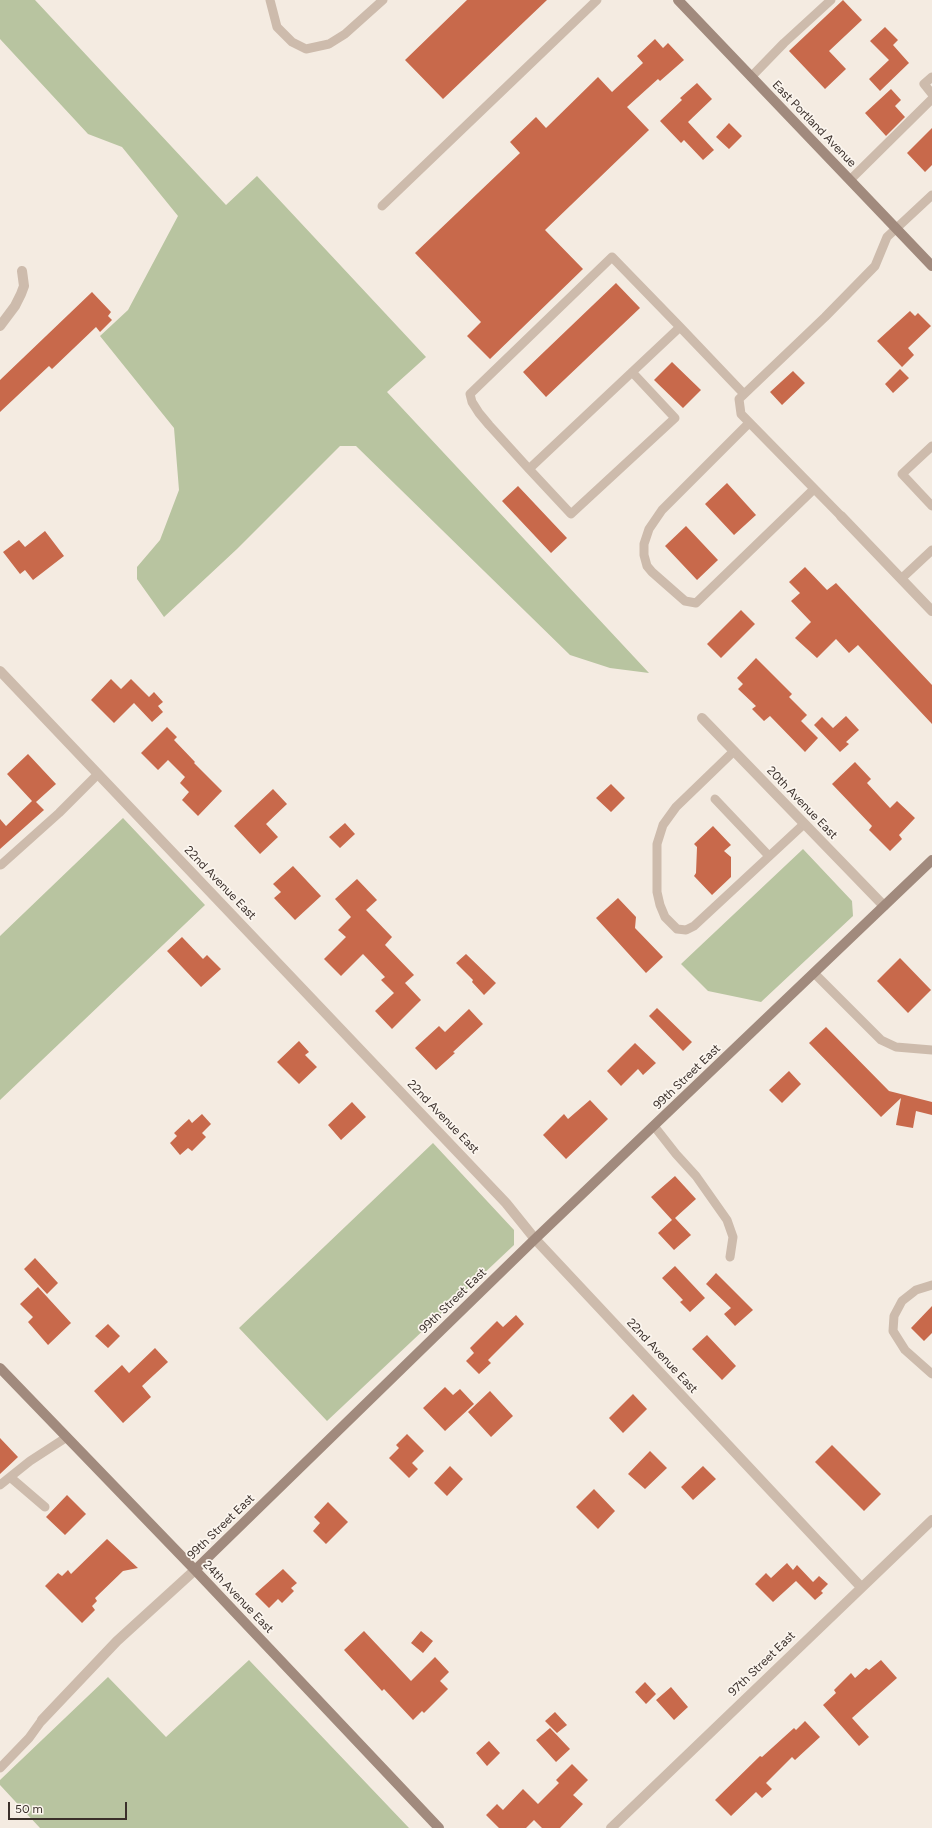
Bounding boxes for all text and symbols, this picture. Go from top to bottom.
street label: East Portland Avenue [769,78,859,170]
street label: 20th Avenue East [764,764,840,842]
street label: 22nd Avenue East [181,843,259,923]
street label: 99th Street East [650,1041,724,1113]
street label: 22nd Avenue East [404,1077,482,1157]
street label: 99th Street East [416,1265,490,1337]
street label: 22nd Avenue East [624,1316,700,1396]
street label: 99th Street East [184,1491,258,1563]
street label: 24th Avenue East [200,1558,276,1636]
street label: 97th Street East [726,1628,798,1700]
scale bar [10,1794,129,1820]
text: 50 m [15,1802,43,1816]

